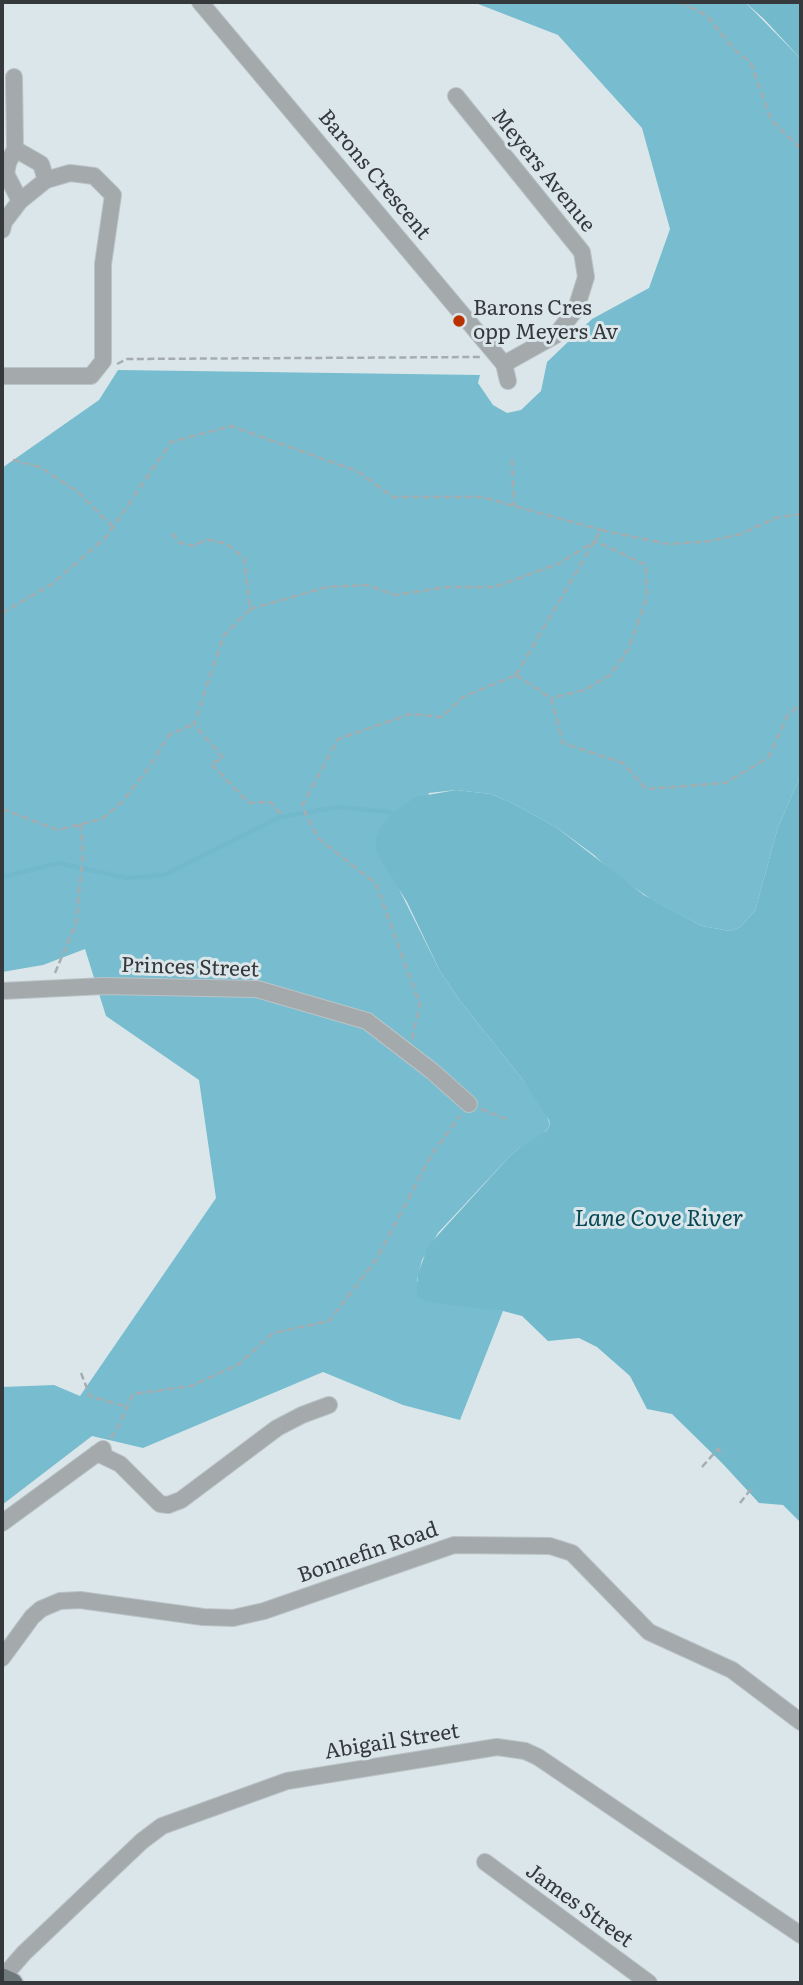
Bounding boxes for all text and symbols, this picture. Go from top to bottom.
street label: Meyers Avenue [486,104,600,238]
street label: Barons Crescent [312,105,436,245]
place label: Barons Cres opp Meyers Av [473,296,618,346]
marker: Barons Cres opp Meyers Av [451,313,467,329]
street label: Princes Street [121,953,259,983]
water label: Lane Cove River [575,1205,743,1233]
street label: Bonnefin Road [295,1517,441,1589]
street label: Abigail Street [323,1719,461,1765]
street label: James Street [520,1859,638,1953]

